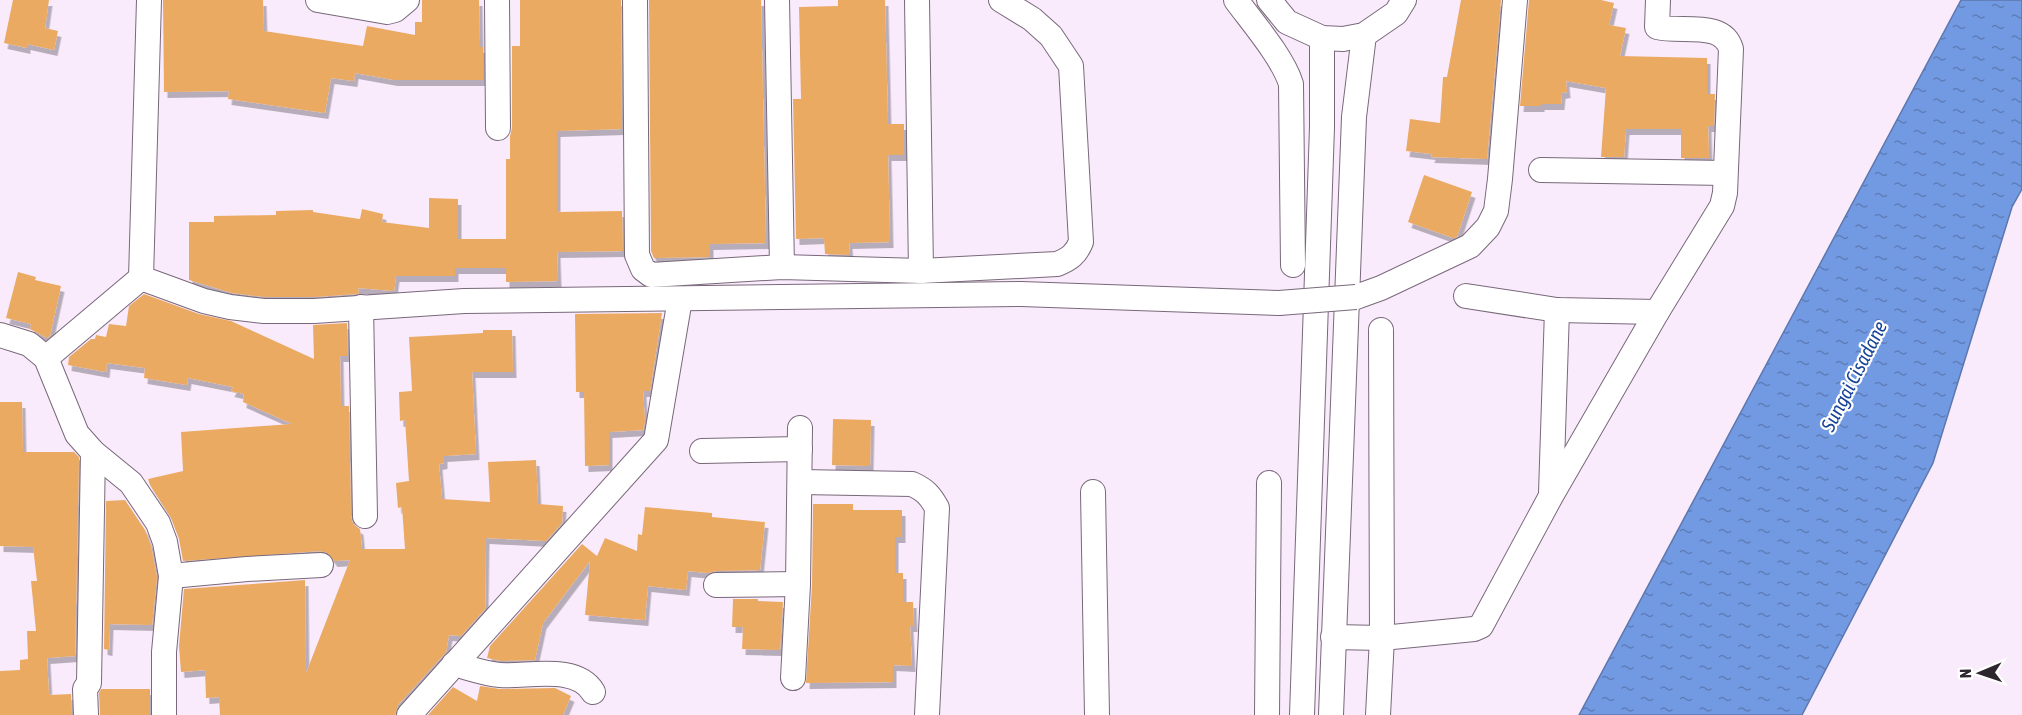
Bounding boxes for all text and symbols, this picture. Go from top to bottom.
water label: Sungai Cisadane [1815,317,1891,436]
north arrow [1950,643,2010,703]
text: N [1956,668,1974,679]

